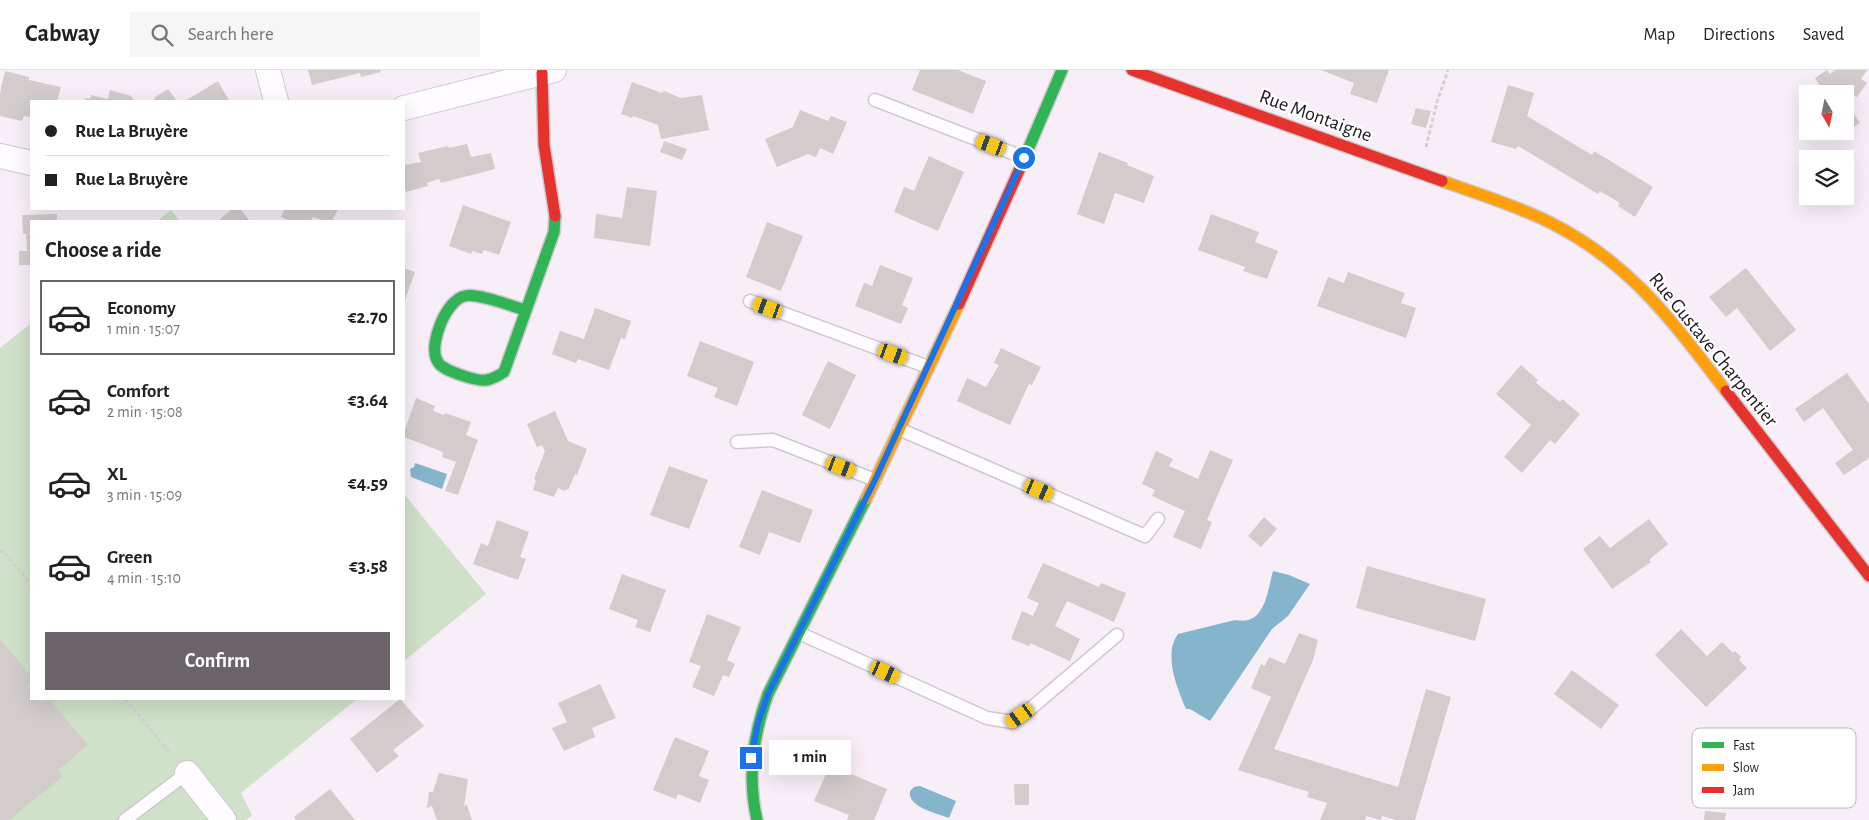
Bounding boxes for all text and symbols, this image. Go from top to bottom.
search box [130,12,480,57]
icon: search [148,21,176,49]
text: Cabway [25,22,100,46]
text: Search here [188,25,274,44]
text: Map [1644,26,1675,44]
text: Directions [1703,26,1775,44]
text: Saved [1803,26,1844,44]
north arrow [1799,85,1854,140]
map controls [1799,85,1854,205]
street label: Rue Montaigne [1257,86,1375,146]
text: Rue La Bruyère [75,122,188,141]
car [974,133,1007,157]
route start [1013,147,1035,169]
button: layers [1799,150,1854,205]
text: Rue La Bruyère [75,170,188,189]
text: Choose a ride [45,239,161,261]
street label: Rue Gustave Charpentier [1645,269,1782,431]
icon: car [47,295,92,340]
car [751,296,784,320]
text: Economy [107,299,176,318]
text: €2.70 [348,308,388,327]
text: 1 min · 15:07 [107,321,180,337]
car [876,342,909,366]
icon: car [47,378,92,423]
text: Comfort [107,382,169,401]
text: €3.64 [348,391,388,410]
text: 2 min · 15:08 [107,404,183,420]
car [824,455,857,479]
icon: car [47,461,92,506]
text: XL [107,465,127,484]
text: €4.59 [348,474,388,493]
car [1022,477,1055,503]
text: 3 min · 15:09 [107,487,182,503]
icon: car [47,544,92,589]
text: Green [107,548,153,567]
text: €3.58 [349,557,388,576]
text: 4 min · 15:10 [107,570,181,586]
button: Confirm [45,632,390,690]
car [868,659,901,685]
car [1003,701,1036,731]
legend [1692,728,1856,808]
text: Fast [1733,739,1755,753]
callout: 1 min [768,740,851,776]
route end [740,747,762,769]
text: 1 min [793,749,827,765]
text: Slow [1733,761,1760,775]
text: Jam [1733,784,1755,798]

